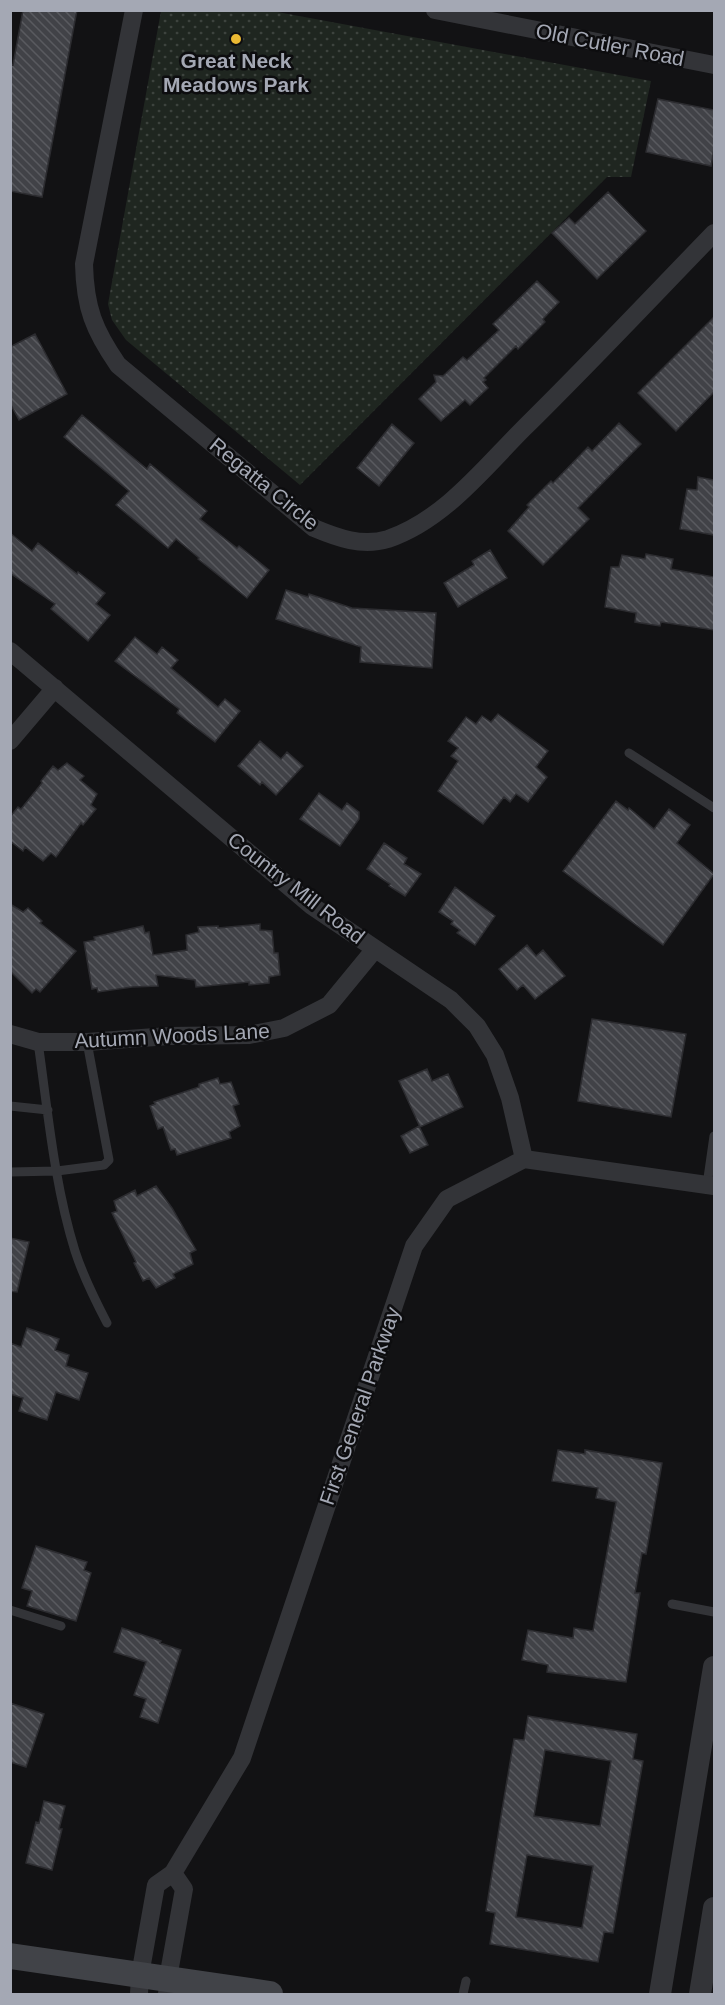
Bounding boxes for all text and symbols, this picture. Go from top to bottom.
street label: Old Cutler Road [534,19,686,70]
marker: Great Neck Meadows Park [229,32,243,46]
place label: Great Neck Meadows Park [163,49,309,96]
street label: Regatta Circle [205,433,323,534]
street label: Country Mill Road [223,827,369,948]
street label: Autumn Woods Lane [74,1019,270,1052]
street label: First General Parkway [315,1303,404,1508]

